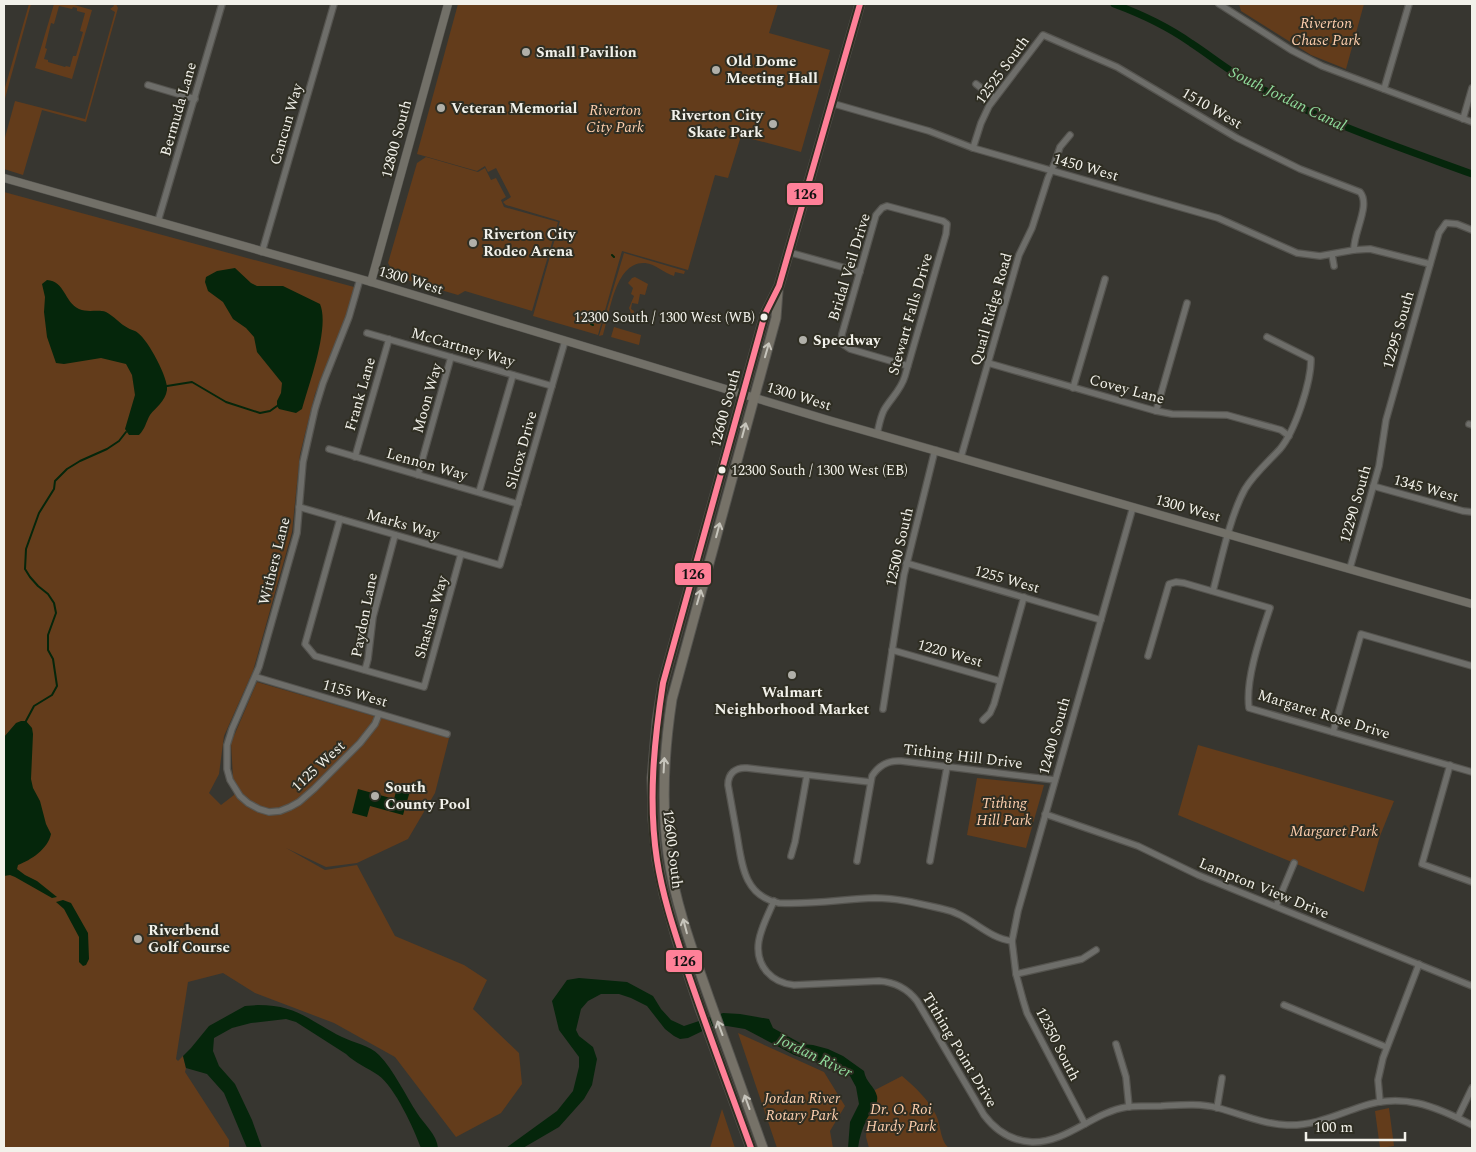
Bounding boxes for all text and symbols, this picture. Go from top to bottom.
park label: Riverton Chase Park [1291,12,1361,52]
street label: 12525 South [970,31,1035,109]
place label: Small Pavilion [536,41,637,64]
marker: Small Pavilion [520,46,532,58]
place label: Old Dome Meeting Hall [726,50,818,90]
street label: Bermuda Lane [154,59,203,159]
water label: South Jordan Canal [1225,60,1350,138]
marker: Old Dome Meeting Hall [710,64,722,76]
street label: Cancun Way [264,80,309,168]
street label: 1510 West [1177,82,1247,135]
street label: 12800 South [375,97,418,181]
place label: Veteran Memorial [451,97,577,120]
park label: Riverton City Park [586,99,644,139]
marker: Veteran Memorial [435,102,447,114]
place label: Riverton City Skate Park [671,104,764,144]
marker: Riverton City Skate Park [767,118,779,130]
street label: 1450 West [1050,147,1121,188]
line badge: 126 [786,182,824,206]
text: 126 [793,184,817,205]
street label: Bridal Veil Drive [822,210,877,324]
place label: Riverton City Rodeo Arena [483,223,576,263]
marker: Riverton City Rodeo Arena [467,237,479,249]
street label: Stewart Falls Drive [882,250,939,378]
street label: Quail Ridge Road [964,250,1019,368]
street label: 1300 West [375,260,446,301]
street label: 12295 South [1376,288,1421,372]
place label: 12300 South / 1300 West (WB) [574,307,755,328]
marker: 12300 South / 1300 West (WB) [759,312,769,322]
street label: McCartney Way [408,322,518,374]
place label: Speedway [813,329,881,352]
marker: Speedway [797,334,809,346]
one-way arrow [762,342,772,358]
street label: Frank Lane [339,355,382,434]
street label: Moon Way [407,360,449,436]
street label: 12600 South [704,366,747,450]
street label: Covey Lane [1087,368,1167,411]
street label: 1300 West [763,376,834,417]
street label: Silcox Drive [499,408,544,492]
one-way arrow [740,422,750,438]
street label: Lennon Way [383,442,471,487]
place label: 12300 South / 1300 West (EB) [731,460,908,481]
street label: 12290 South [1333,462,1378,546]
marker: 12300 South / 1300 West (EB) [717,465,727,475]
street label: 1345 West [1390,468,1461,509]
street label: 1300 West [1152,488,1223,529]
street label: Marks Way [364,503,443,546]
street label: 12500 South [879,505,920,589]
street label: Withers Lane [252,515,296,607]
one-way arrow [713,523,723,539]
street label: 1255 West [971,559,1042,600]
line badge: 126 [674,562,712,586]
text: 126 [681,564,705,585]
street label: Paydon Lane [345,571,384,659]
street label: Shashas Way [409,572,455,661]
one-way arrow [694,590,704,606]
street label: 1220 West [914,633,985,674]
marker: Walmart Neighborhood Market [786,669,798,681]
street label: 1155 West [319,673,390,714]
place label: Walmart Neighborhood Market [715,681,870,721]
street label: Margaret Rose Drive [1255,683,1393,746]
street label: 12400 South [1032,694,1077,778]
street label: 1125 West [286,735,351,798]
street label: Tithing Hill Drive [902,738,1024,775]
one-way arrow [660,758,669,774]
place label: South County Pool [385,776,470,816]
marker: South County Pool [369,790,381,802]
park label: Tithing Hill Park [976,792,1032,832]
street label: 12600 South [656,808,689,890]
park label: Margaret Park [1290,820,1378,843]
street label: Lampton View Drive [1195,852,1333,925]
one-way arrow [679,918,689,934]
place label: Riverbend Golf Course [148,919,230,959]
marker: Riverbend Golf Course [132,933,144,945]
line badge: 126 [665,949,703,973]
text: 126 [672,951,696,972]
street label: Tithing Point Drive [916,988,1003,1112]
street label: 12350 South [1029,1003,1086,1085]
one-way arrow [715,1020,724,1036]
water label: Jordan River [772,1027,857,1085]
park label: Jordan River Rotary Park [763,1087,841,1127]
one-way arrow [742,1095,751,1111]
park label: Dr. O. Roi Hardy Park [866,1098,936,1138]
scale bar [1306,1110,1405,1142]
text: 100 m [1314,1116,1353,1139]

